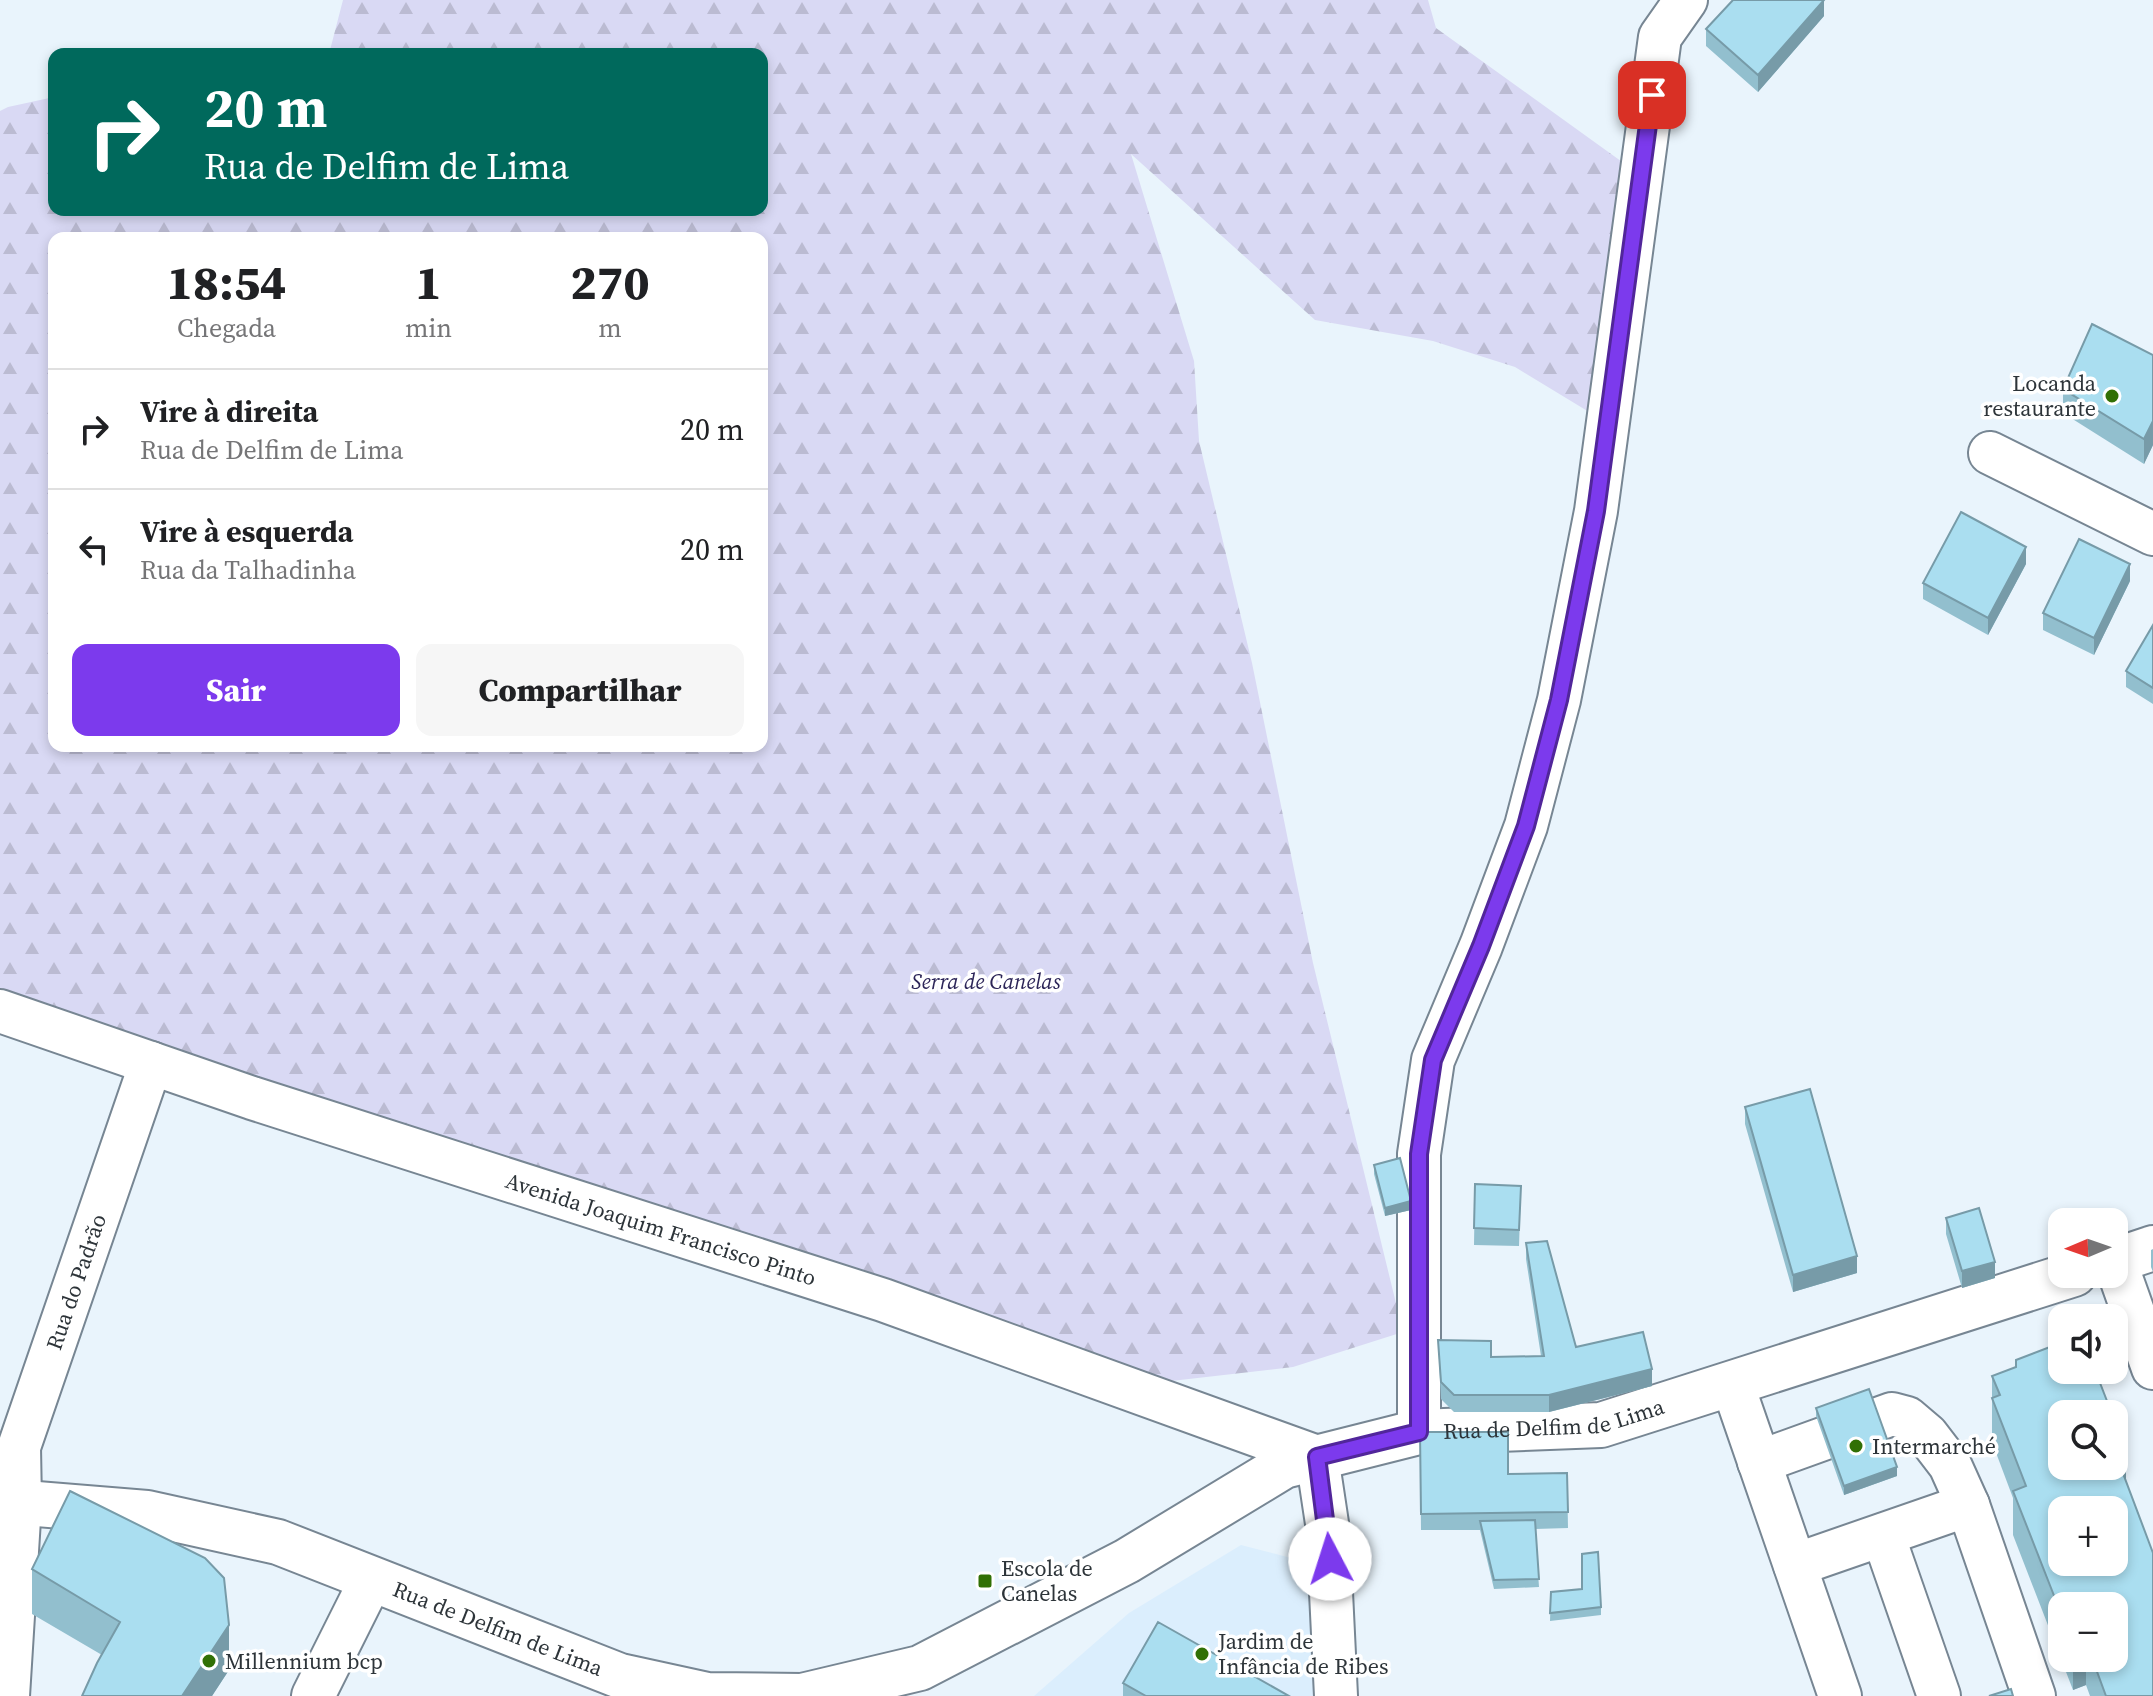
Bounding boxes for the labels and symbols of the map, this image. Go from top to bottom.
pin [1618,61,1686,129]
place label: Locanda restaurante [1983,368,2097,423]
marker: Locanda restaurante [2103,387,2121,405]
park label: Serra de Canelas [911,966,1061,996]
street label: Avenida Joaquim Francisco Pinto [502,1165,820,1293]
north arrow [2048,1208,2128,1288]
street label: Rua do Padrão [39,1210,113,1354]
street label: Rua de Delfim de Lima [1443,1391,1669,1446]
place label: Intermarché [1872,1431,1996,1461]
marker: Intermarché [1847,1437,1865,1455]
position arrow [1288,1517,1372,1601]
place label: Escola de Canelas [1001,1553,1093,1608]
marker: Escola de Canelas [976,1572,994,1590]
street label: Rua de Delfim de Lima [389,1574,608,1683]
place label: Jardim de Infância de Ribes [1217,1626,1388,1681]
marker: Jardim de Infância de Ribes [1193,1645,1211,1663]
place label: Millennium bcp [225,1646,383,1676]
marker: Millennium bcp [200,1652,218,1670]

